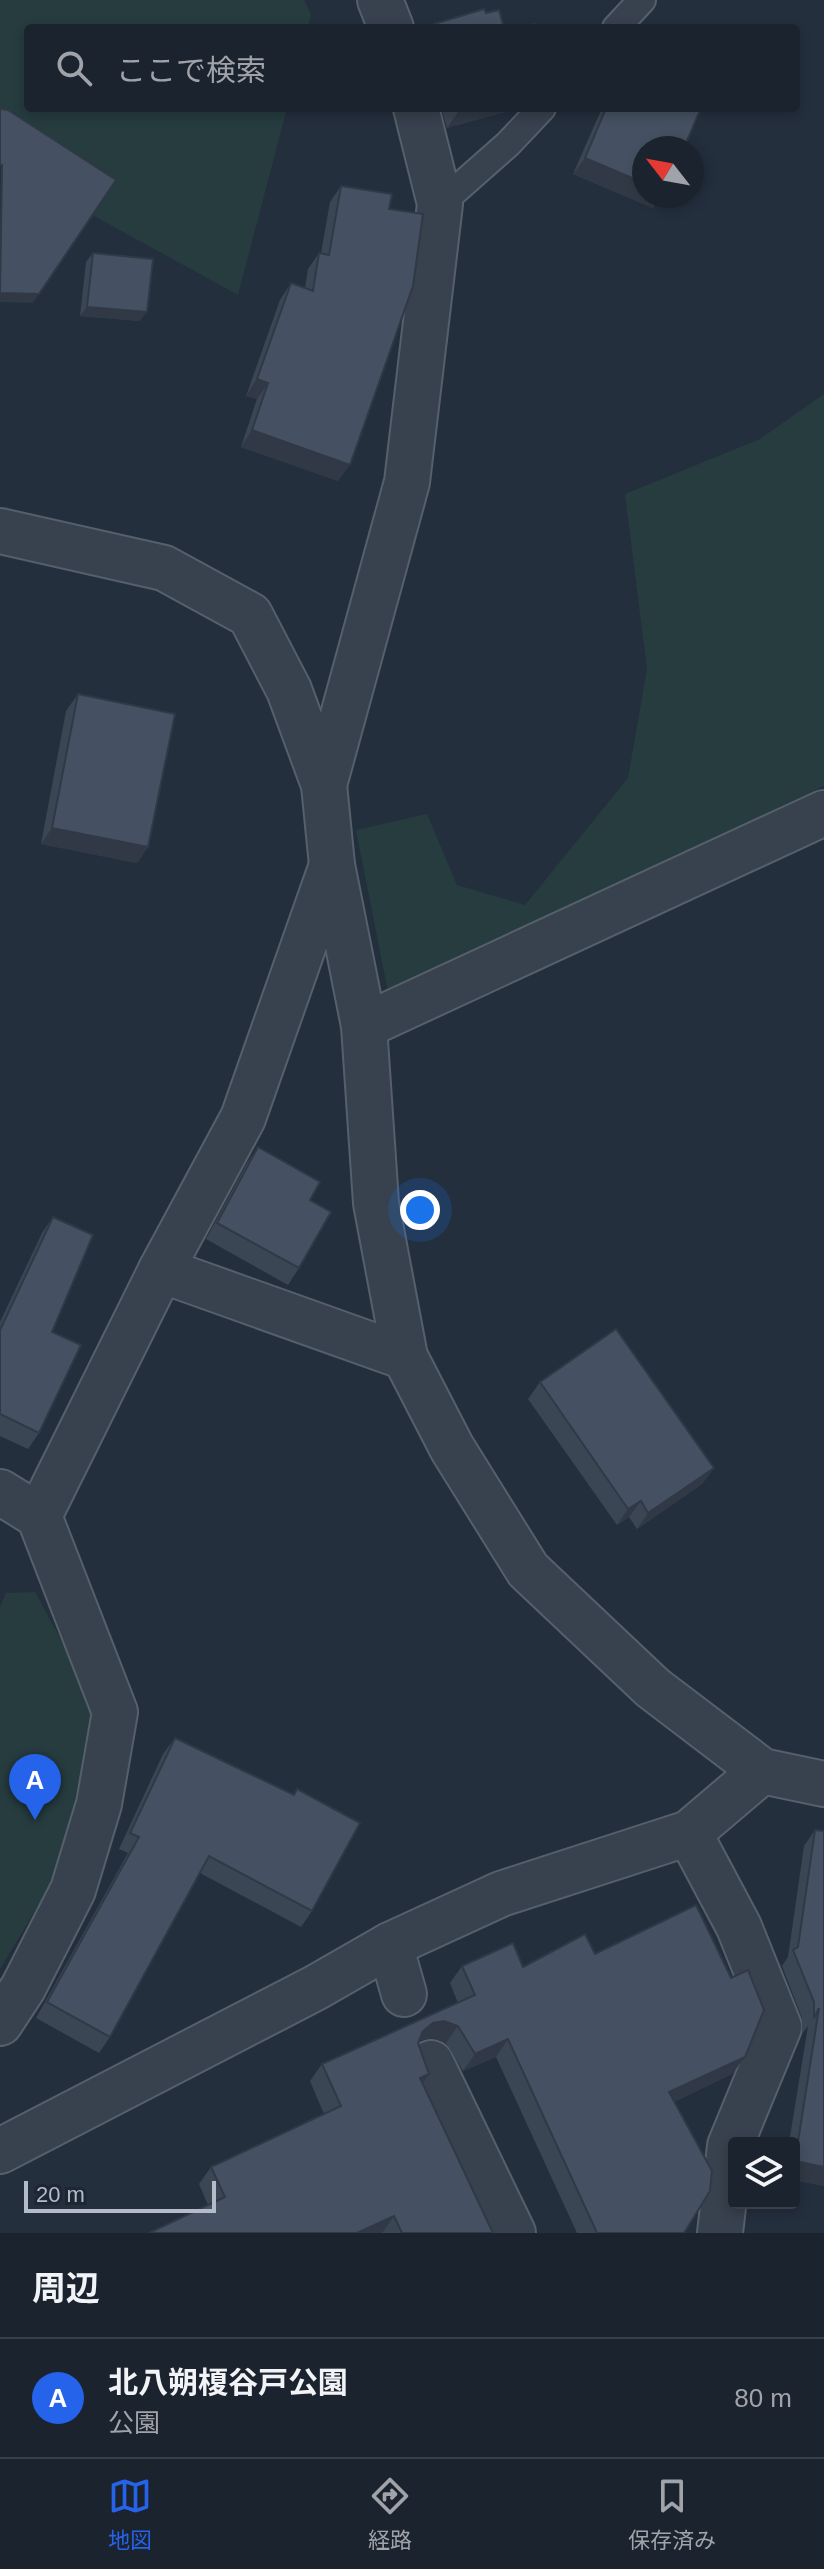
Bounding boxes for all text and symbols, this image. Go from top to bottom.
search box [24,24,800,112]
icon: search [52,46,96,90]
text: ここで検索 [116,54,266,87]
north arrow [632,136,704,208]
your location [400,1190,440,1230]
pin: A [9,1754,61,1820]
map controls [728,2137,800,2209]
button: layers [728,2137,800,2209]
scale bar [24,2177,216,2213]
text: 20 m [36,2182,85,2207]
text: 周辺 [32,2269,100,2307]
text: 北八朔榎谷戸公園 [108,2366,348,2399]
text: A [49,2383,67,2413]
text: 80 m [734,2383,792,2413]
text: 公園 [108,2408,160,2438]
tab: 地図 [108,2474,152,2554]
tab: 経路 [368,2474,412,2554]
tab: 保存済み [628,2474,716,2554]

